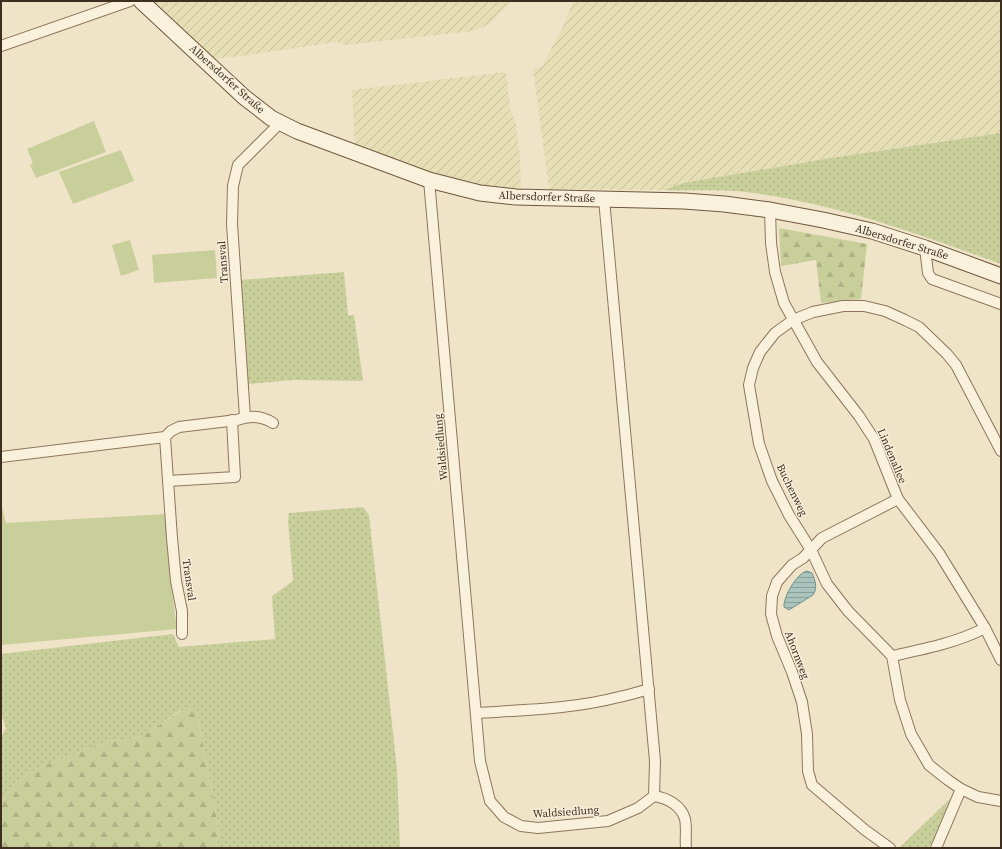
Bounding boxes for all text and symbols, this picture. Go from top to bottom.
street label: Albersdorfer Straße [186,41,268,117]
street label: Albersdorfer Straße [498,188,596,206]
street label: Albersdorfer Straße [854,221,951,263]
street label: Transval [214,240,232,284]
street label: Waldsiedlung [431,413,451,481]
street label: Lindenallee [874,426,910,486]
street label: Buchenweg [773,461,811,519]
street label: Transval [179,558,199,602]
street label: Ahornweg [781,629,813,682]
street label: Waldsiedlung [532,802,600,822]

